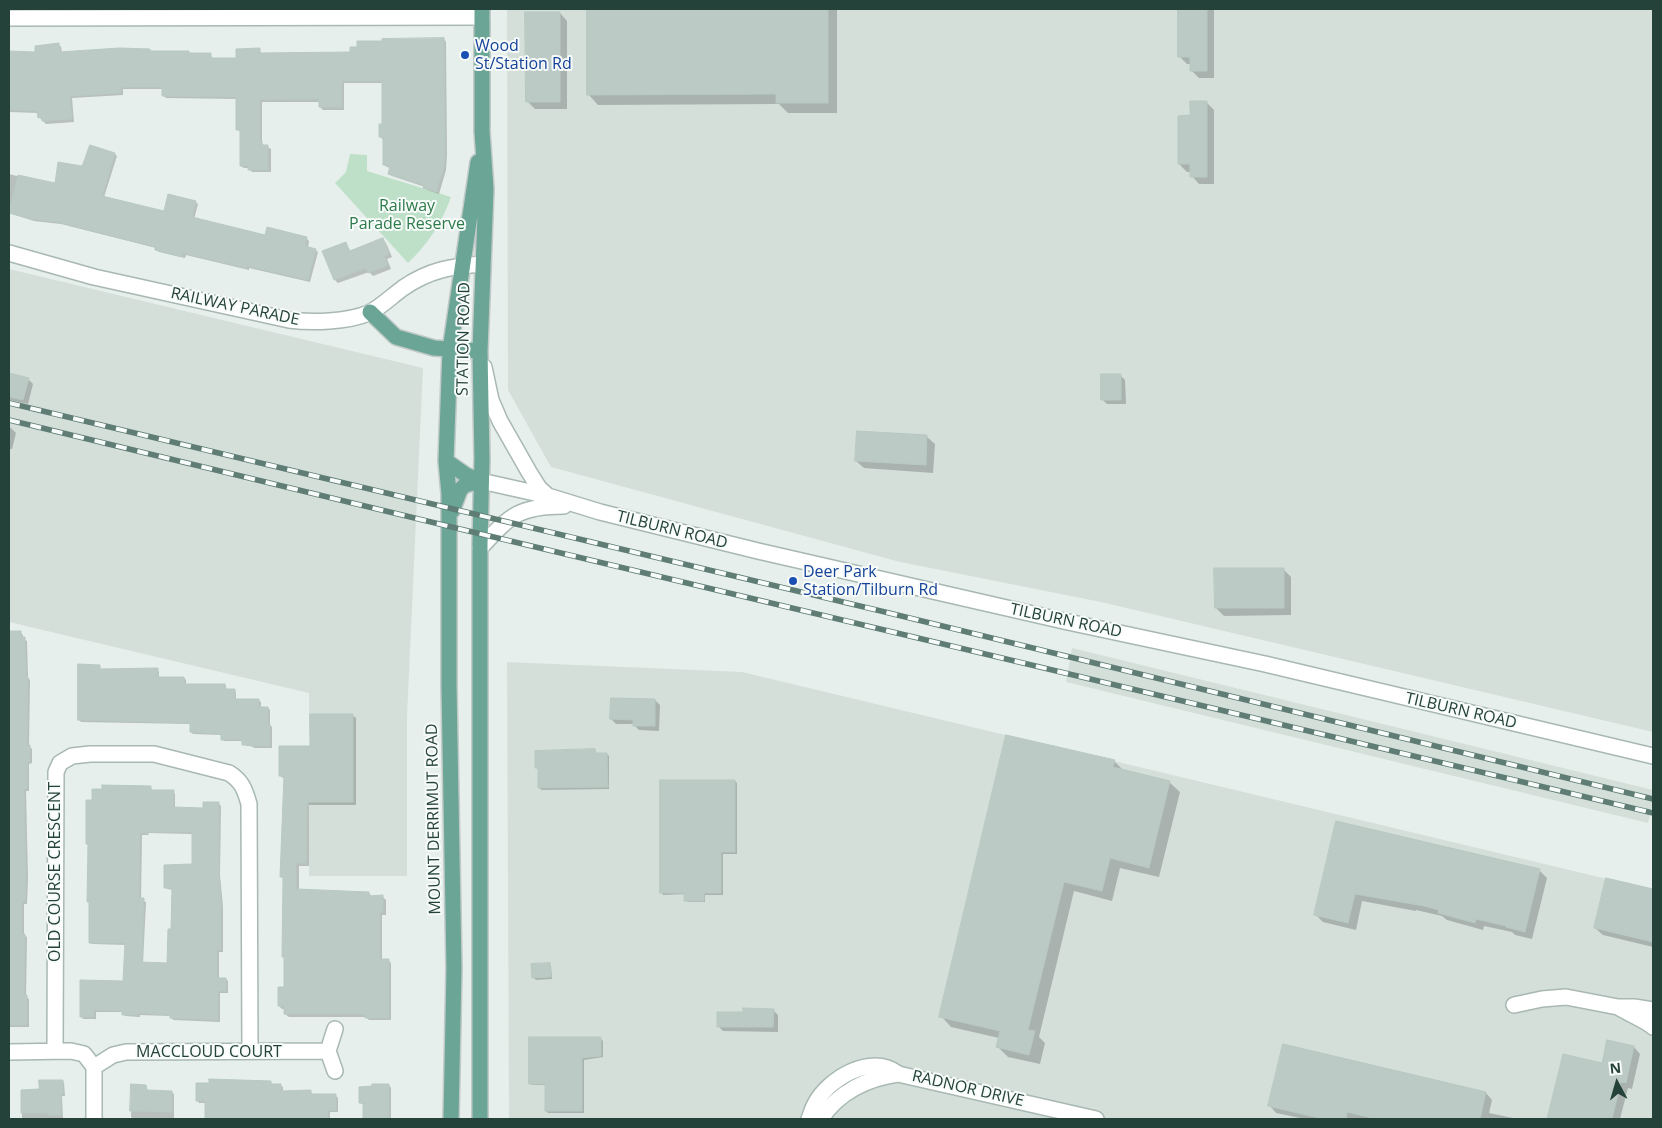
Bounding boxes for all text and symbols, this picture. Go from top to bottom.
place label: Wood St/Station Rd [475,36,572,74]
marker: Wood St/Station Rd [459,49,471,61]
park label: Railway Parade Reserve [349,196,465,234]
street label: STATION ROAD [453,282,475,396]
street label: RAILWAY PARADE [169,284,301,330]
street label: TILBURN ROAD [614,507,730,553]
place label: Deer Park Station/Tilburn Rd [803,562,938,600]
marker: Deer Park Station/Tilburn Rd [787,575,799,587]
street label: TILBURN ROAD [1008,600,1124,642]
street label: TILBURN ROAD [1403,689,1519,733]
street label: MOUNT DERRIMUT ROAD [423,723,445,915]
street label: OLD COURSE CRESCENT [45,782,65,962]
street label: MACCLOUD COURT [136,1042,282,1062]
north arrow [1592,1058,1642,1108]
text: N [1609,1058,1622,1078]
street label: RADNOR DRIVE [910,1067,1026,1111]

